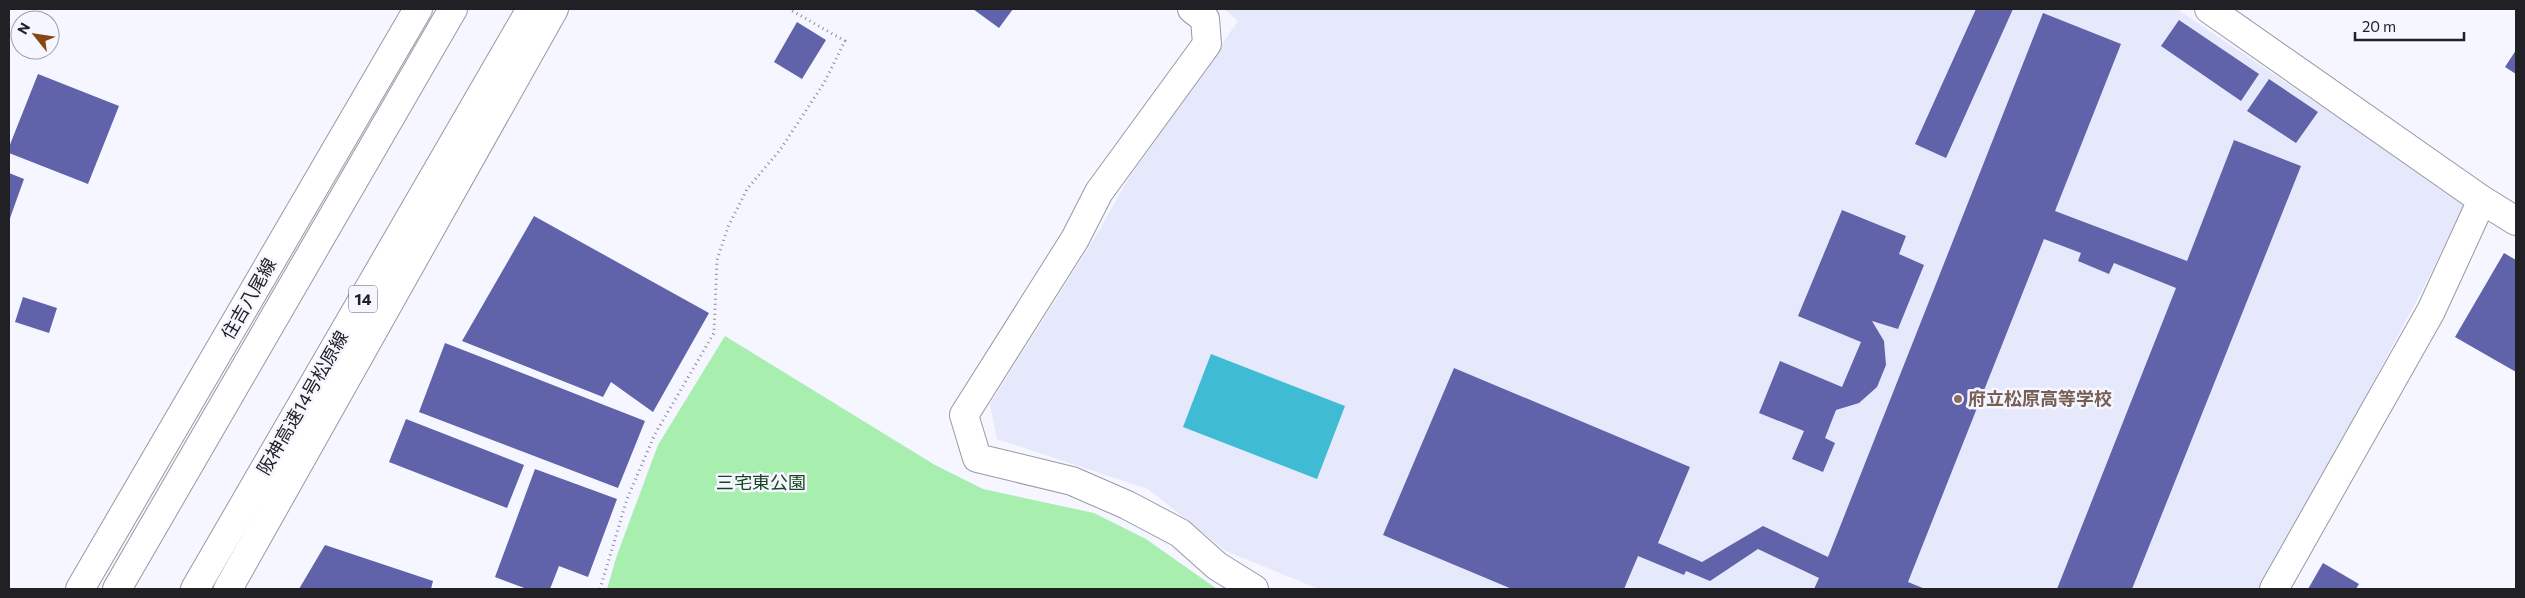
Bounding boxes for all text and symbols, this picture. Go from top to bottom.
north arrow [10,10,60,60]
scale bar [2355,10,2464,42]
text: 20 m [2362,17,2396,35]
text: N [13,19,33,37]
street label: 住吉八尾線 [216,254,280,343]
road number: 14 [349,286,377,312]
street label: 阪神高速14号松原線 [252,327,352,478]
place label: 府立松原高等学校 [1968,387,2112,409]
marker: 府立松原高等学校 [1952,393,1964,405]
park label: 三宅東公園 [716,471,806,493]

